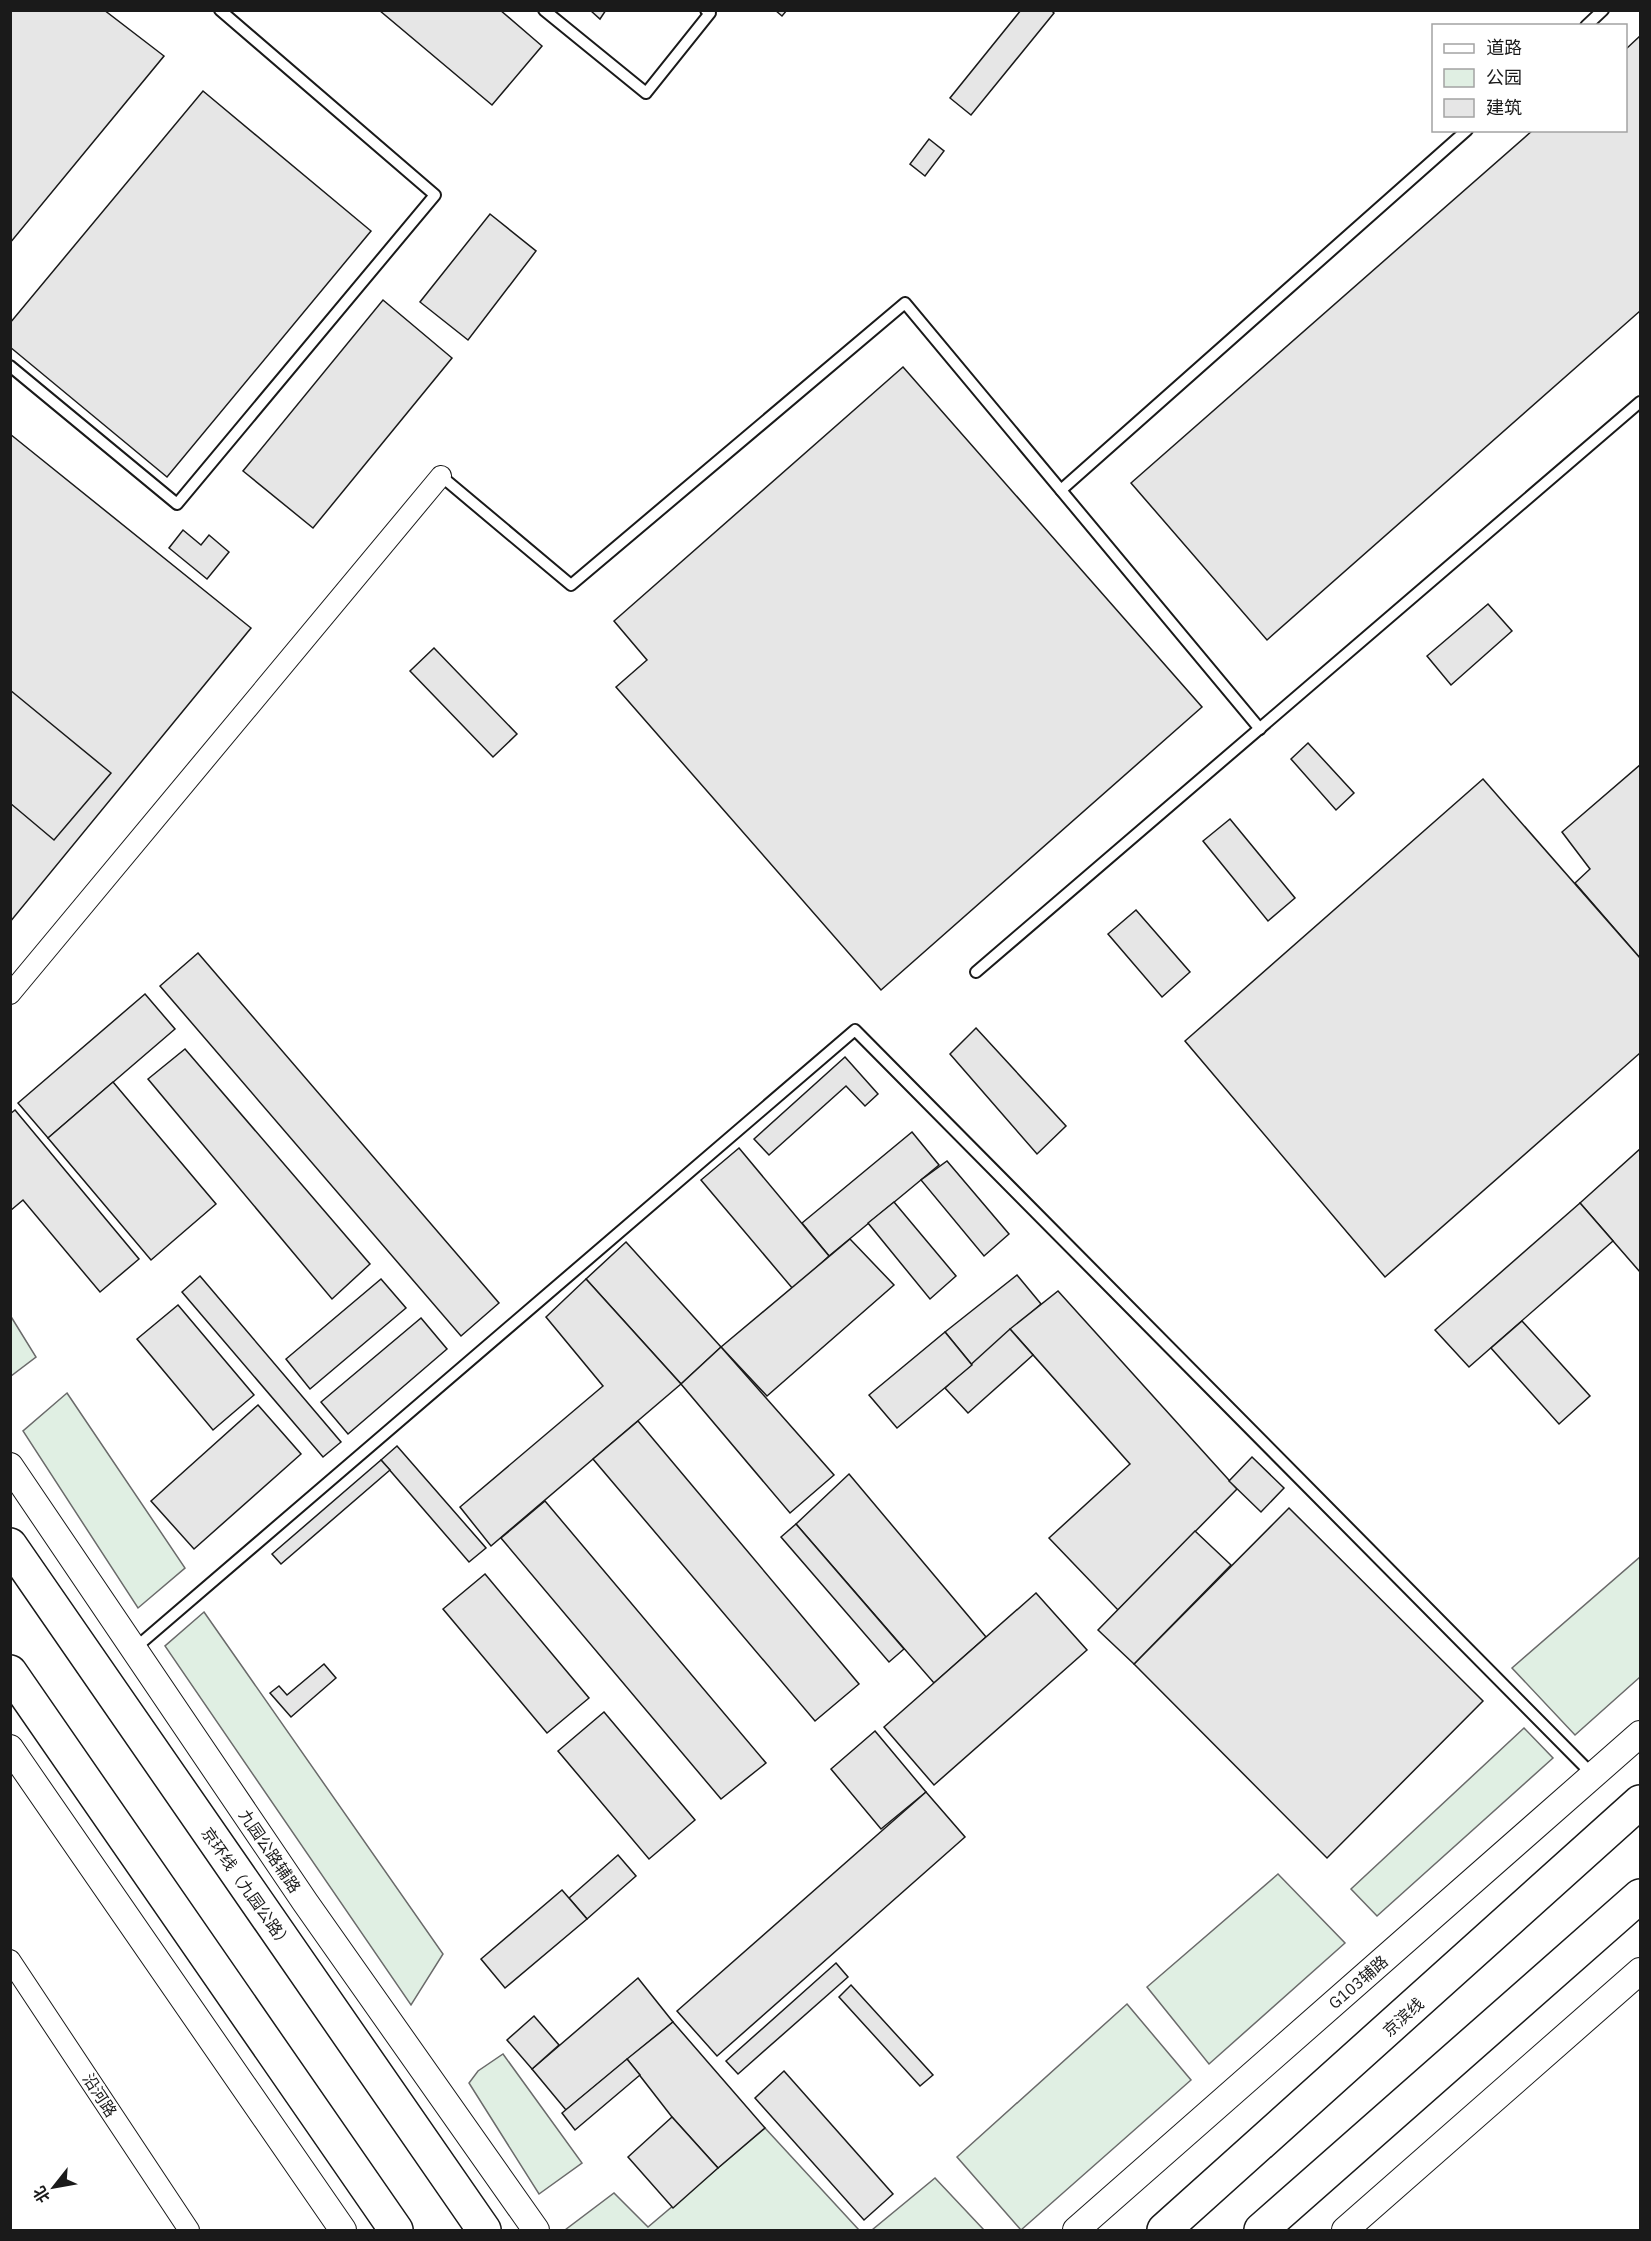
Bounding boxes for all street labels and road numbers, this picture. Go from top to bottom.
street label: 九园公路辅路 [235,1806,305,1896]
street label: 京环线（九园公路） [198,1823,296,1953]
street label: G103辅路 [1324,1951,1392,2013]
street label: 京滨线 [1378,1994,1428,2040]
street label: 沿河路 [79,2069,121,2121]

